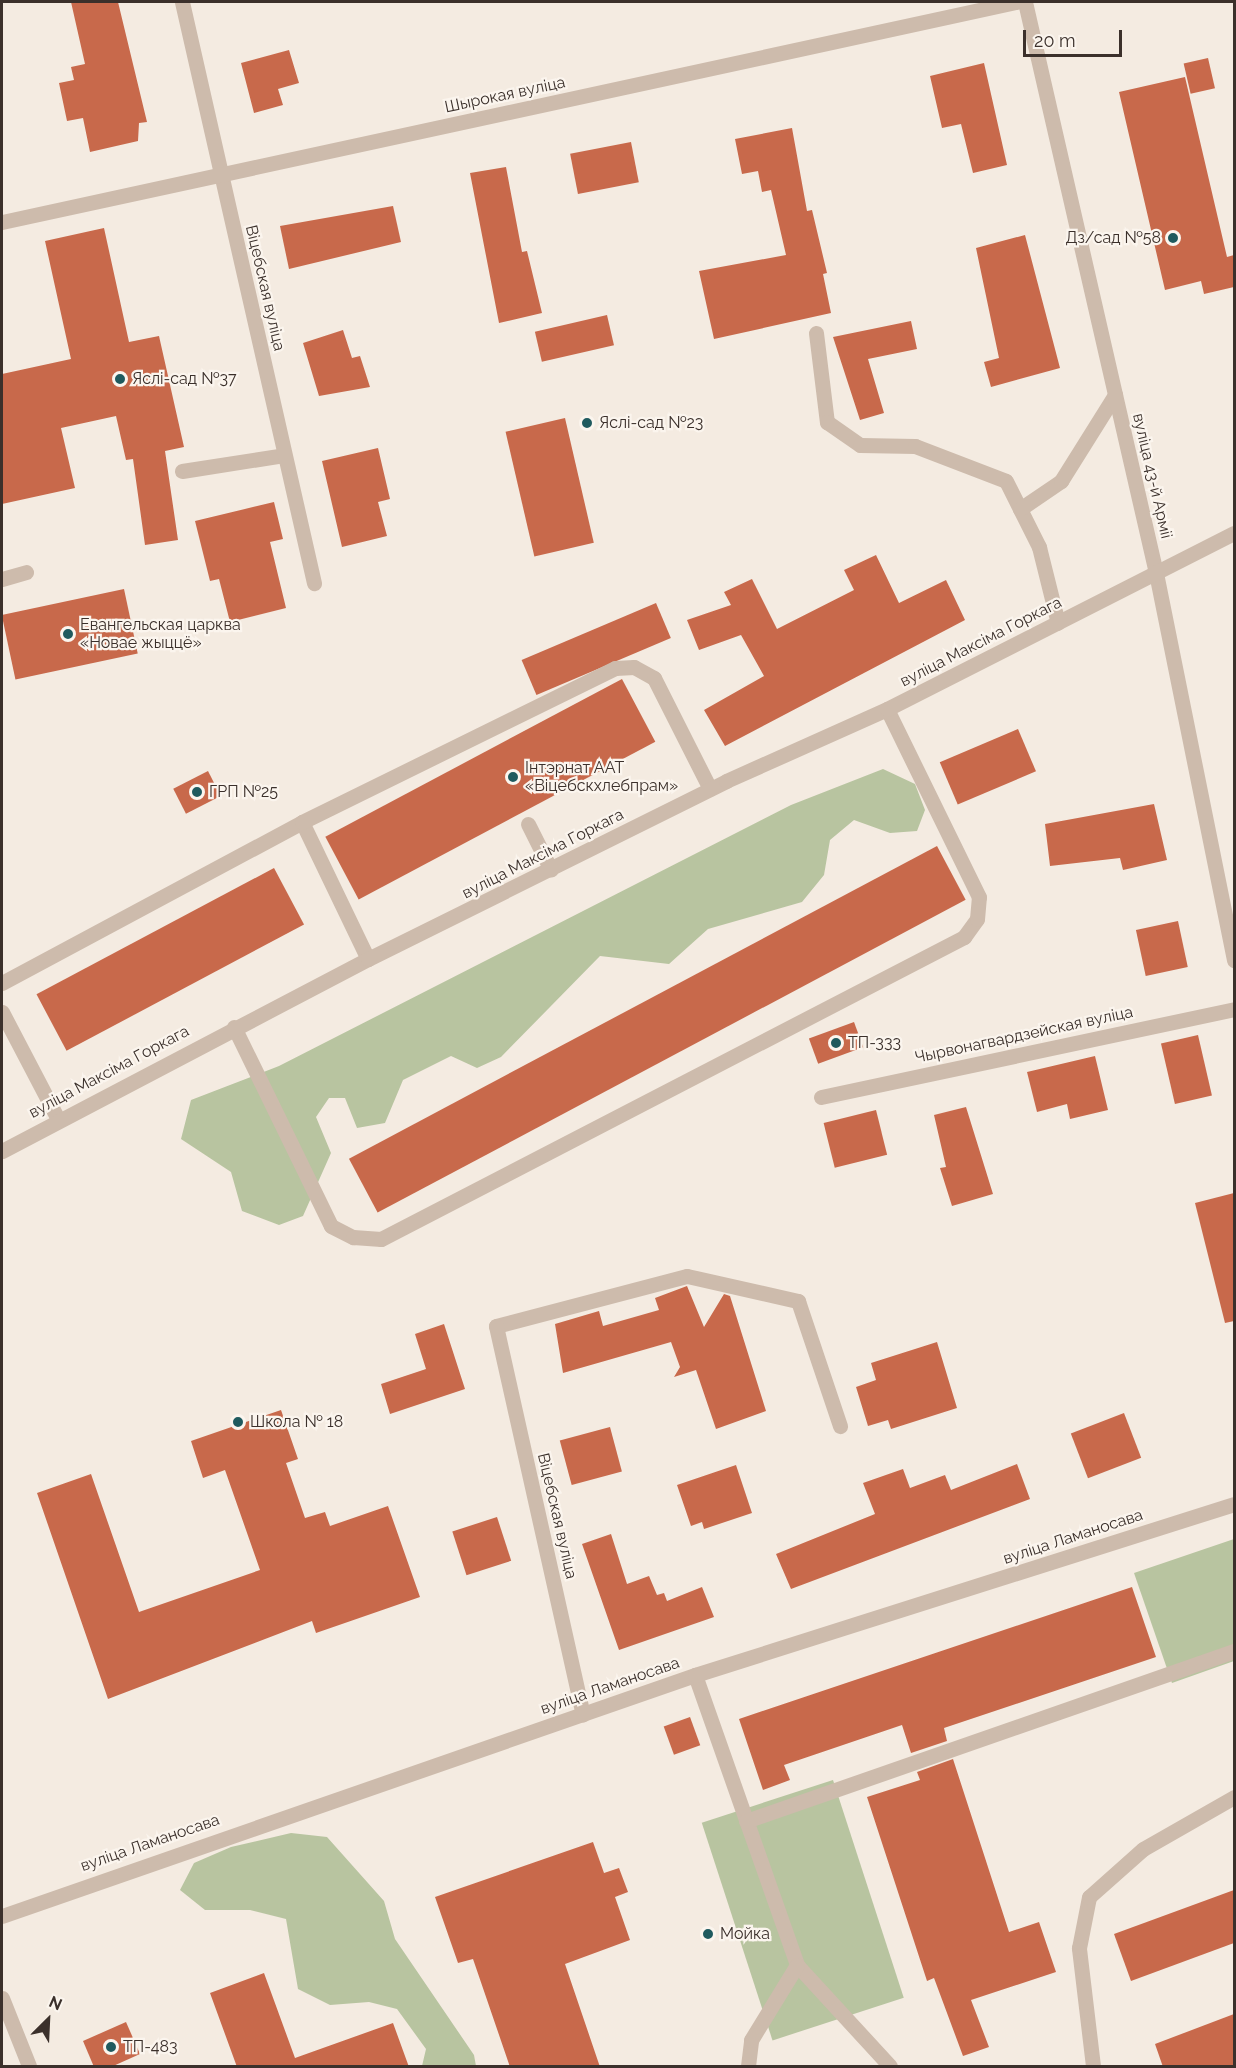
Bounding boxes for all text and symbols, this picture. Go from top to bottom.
scale bar [1026,18,1125,56]
text: 20 m [1034,30,1076,51]
street label: Шырокая вуліца [443,73,567,117]
street label: Віцебская вуліца [241,223,289,353]
place label: Дз/сад №58 [1065,228,1161,248]
marker: Дз/сад №58 [1166,231,1180,245]
place label: Яслі-сад №37 [132,369,236,389]
marker: Яслі-сад №37 [113,372,127,386]
street label: вуліца 43-й Арміі [1128,411,1176,541]
place label: Яслі-сад №23 [599,413,703,433]
marker: Яслі-сад №23 [580,416,594,430]
street label: вуліца Максіма Горкага [897,593,1065,691]
place label: Евангельская царква «Новае жыццё» [80,615,241,653]
marker: Евангельская царква «Новае жыццё» [61,627,75,641]
place label: Інтэрнат ААТ «Віцебскхлебпрам» [525,758,678,796]
marker: Інтэрнат ААТ «Віцебскхлебпрам» [506,770,520,784]
place label: ГРП №25 [209,782,278,802]
marker: ГРП №25 [190,785,204,799]
street label: вуліца Максіма Горкага [459,805,627,903]
street label: Чырвонагвардзейская вуліца [913,1003,1135,1067]
street label: вуліца Максіма Горкага [26,1022,192,1122]
place label: ТП-333 [848,1033,901,1053]
marker: ТП-333 [829,1036,843,1050]
place label: Школа № 18 [250,1412,343,1432]
marker: Школа № 18 [231,1415,245,1429]
street label: Віцебская вуліца [533,1451,581,1581]
street label: вуліца Ламаносава [1001,1505,1145,1569]
street label: вуліца Ламаносава [538,1653,682,1719]
street label: вуліца Ламаносава [78,1810,222,1876]
place label: Мойка [720,1924,770,1944]
marker: Мойка [701,1927,715,1941]
north arrow [18,1990,78,2050]
text: N [46,1992,65,2014]
place label: ТП-483 [123,2037,178,2057]
marker: ТП-483 [104,2040,118,2054]

